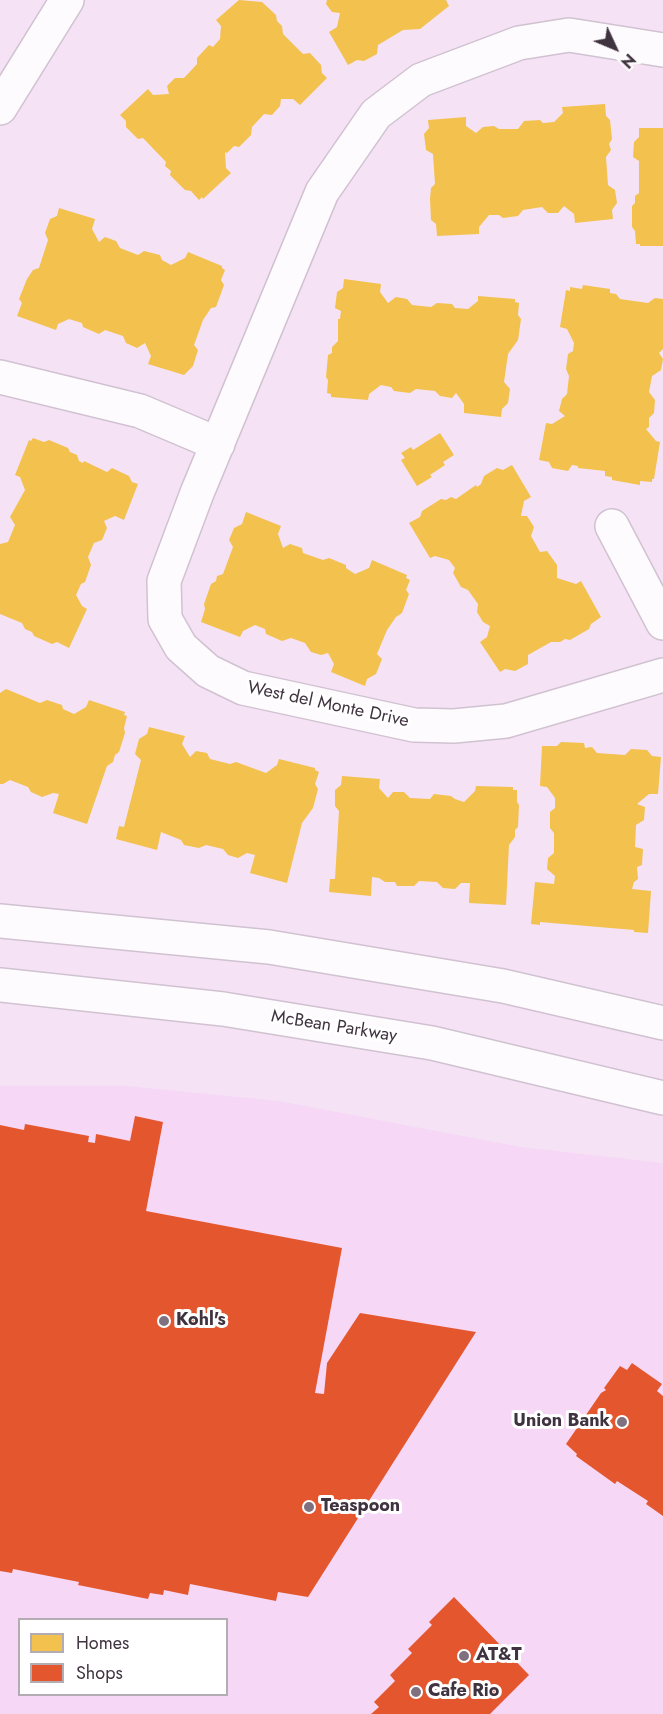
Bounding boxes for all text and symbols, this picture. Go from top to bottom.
north arrow [585,18,645,78]
text: N [616,48,641,73]
street label: West del Monte Drive [245,677,411,733]
street label: McBean Parkway [270,1006,398,1048]
place label: Kohl's [176,1310,226,1332]
marker: Kohl's [157,1314,171,1328]
place label: Union Bank [513,1411,610,1433]
marker: Union Bank [615,1415,629,1429]
place label: Teaspoon [321,1496,400,1518]
marker: Teaspoon [302,1500,316,1514]
legend [18,1618,228,1696]
text: Homes [76,1630,129,1656]
place label: AT&T [476,1645,522,1667]
marker: AT&T [457,1649,471,1663]
text: Shops [76,1660,123,1686]
place label: Cafe Rio [428,1681,499,1703]
marker: Cafe Rio [409,1685,423,1699]

